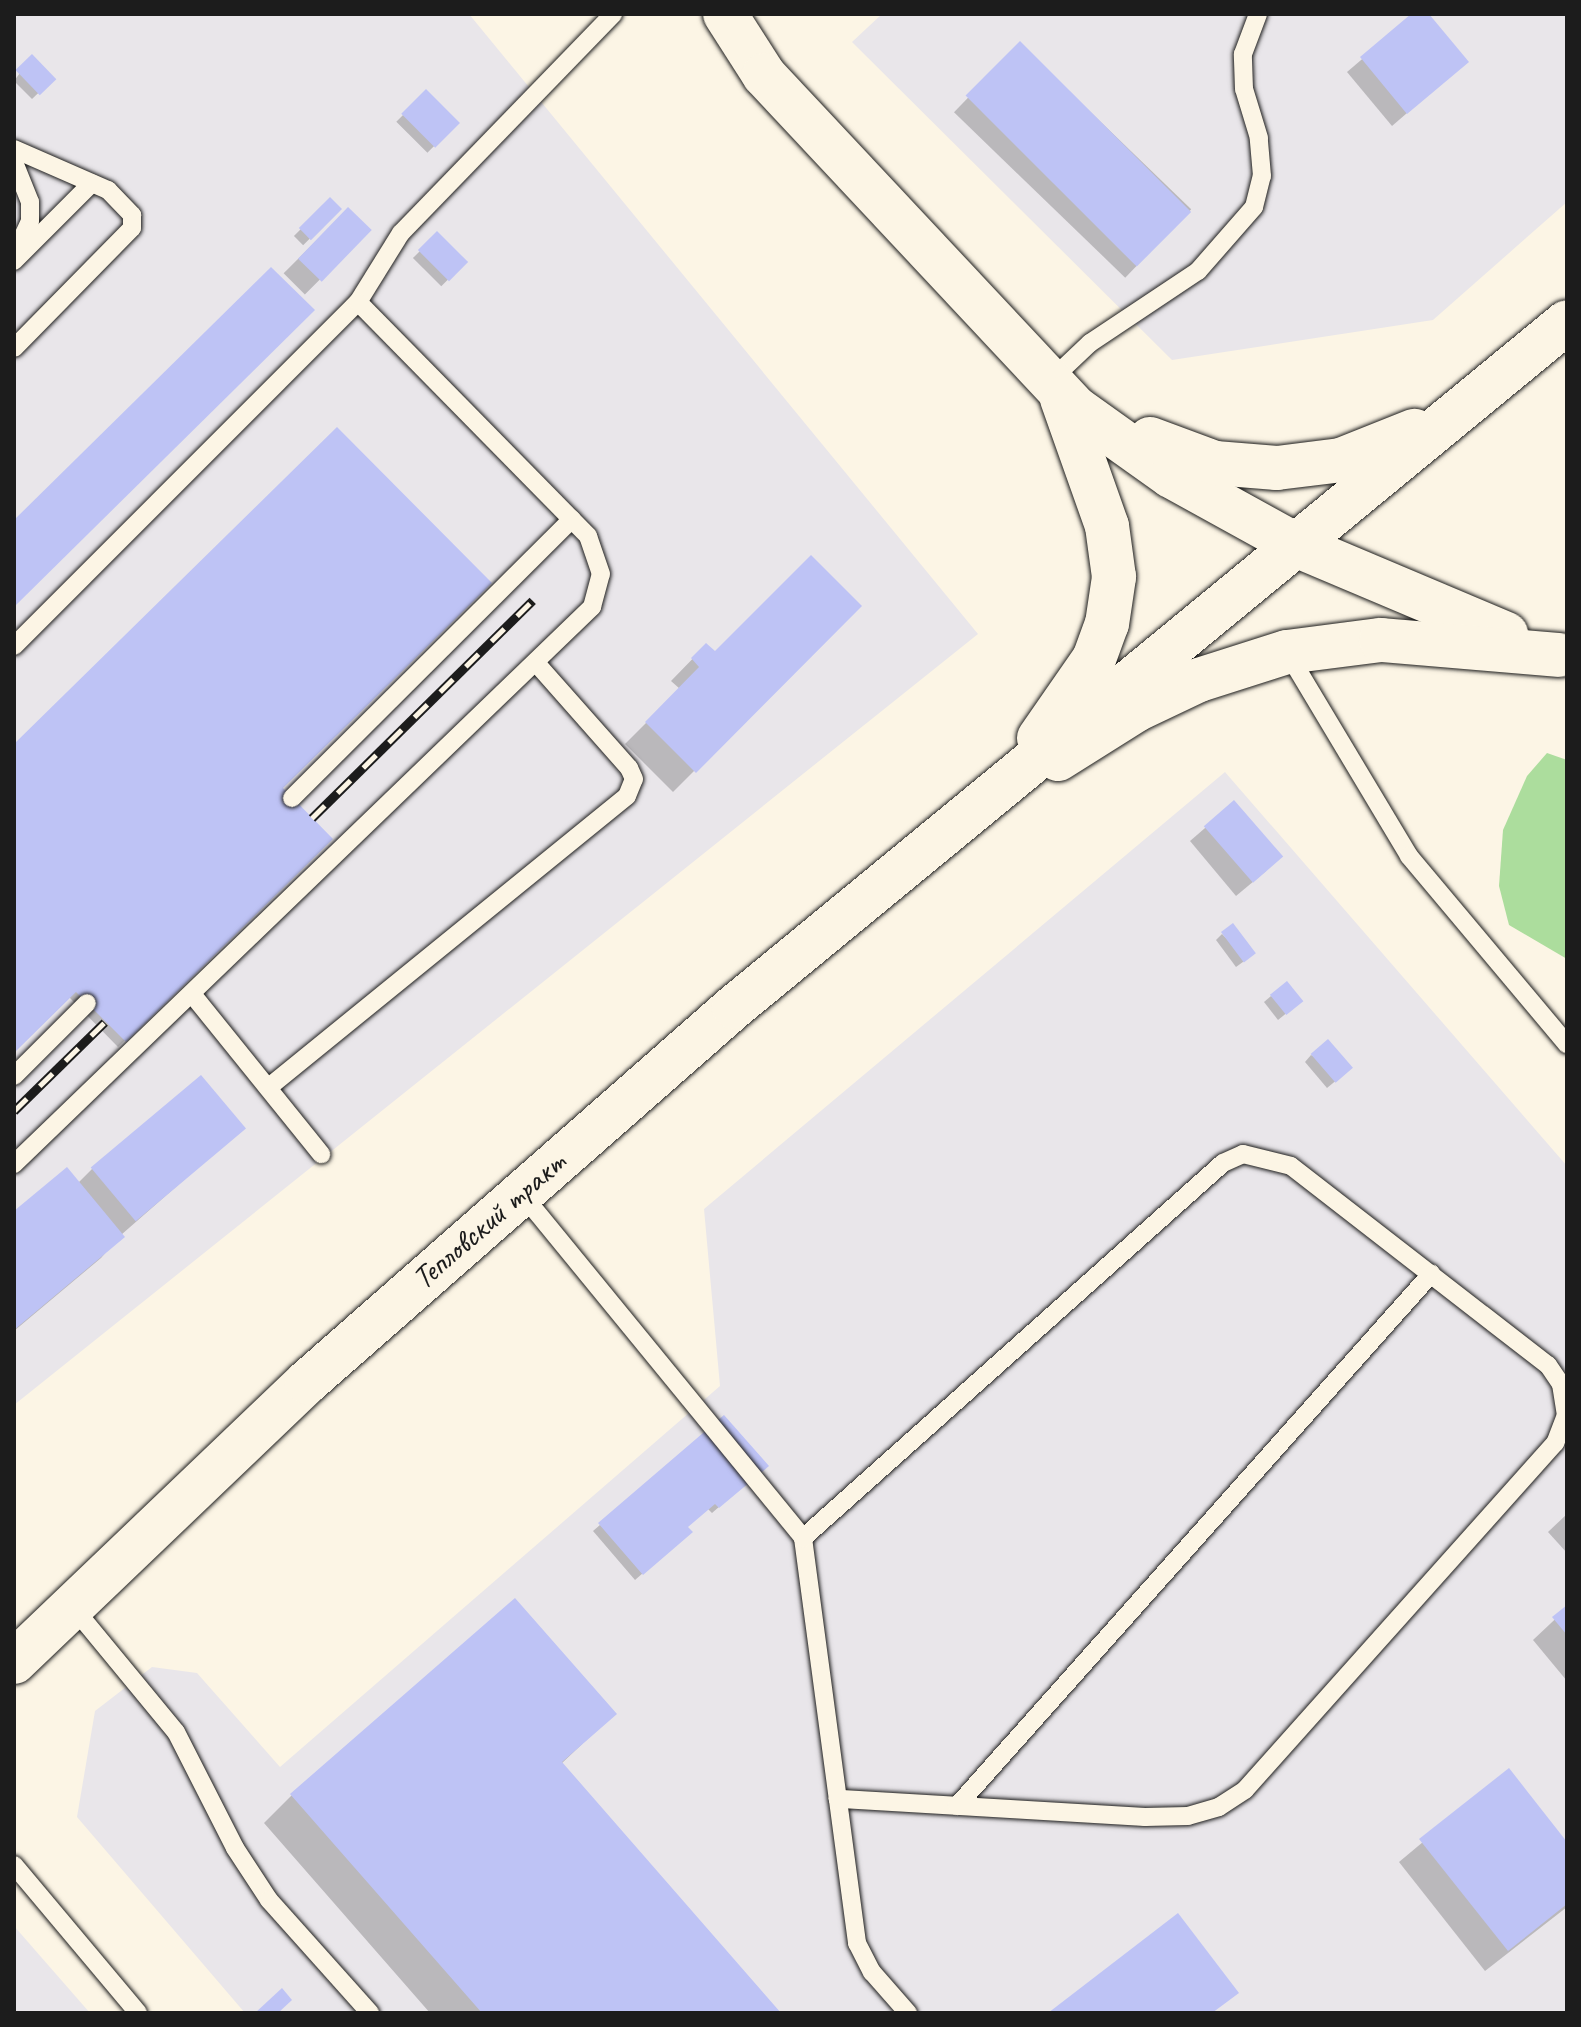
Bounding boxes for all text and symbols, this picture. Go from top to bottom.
street label: Тепловский тракт [405,1144,573,1298]

